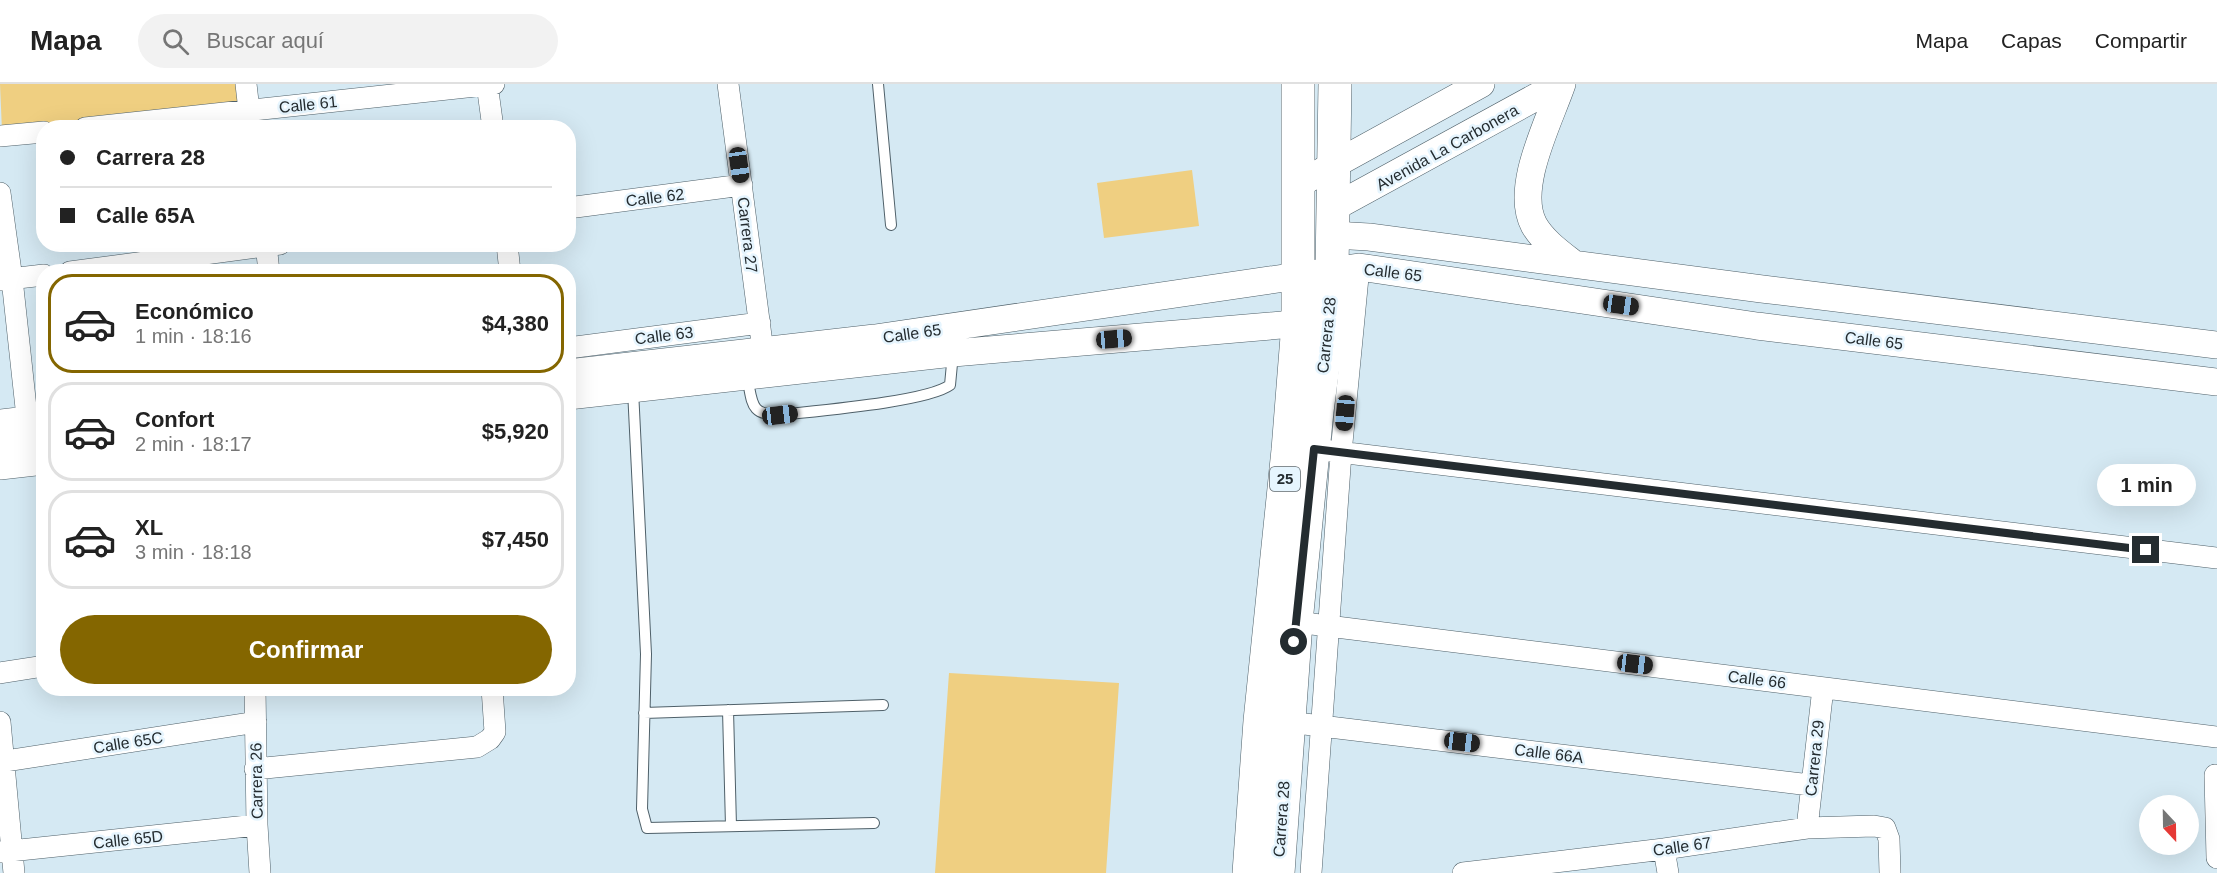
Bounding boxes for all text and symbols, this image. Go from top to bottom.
search box [138,14,558,68]
text: Mapa [30,25,102,56]
icon: search [159,25,192,58]
text: Buscar aquí [207,28,324,53]
text: Mapa [1916,29,1968,52]
text: Capas [2001,29,2062,52]
text: Compartir [2095,29,2187,52]
street label: Calle 61 [278,93,338,116]
street label: Avenida La Carbonera [1373,101,1521,194]
text: Carrera 28 [96,145,205,170]
car [728,146,750,184]
street label: Calle 62 [625,185,685,210]
street label: Carrera 27 [734,196,761,274]
text: Calle 65A [96,203,195,228]
street label: Calle 65 [1363,260,1423,285]
car [1602,294,1640,316]
street label: Carrera 28 [1314,296,1339,374]
icon: car [63,297,117,351]
text: Económico [135,299,254,324]
text: $4,380 [482,311,549,336]
street label: Calle 65 [882,321,942,346]
street label: Calle 63 [634,323,694,348]
text: 1 min · 18:16 [135,325,252,347]
car [1095,328,1133,350]
street label: Calle 65 [1844,328,1904,353]
car [1334,394,1356,432]
car [761,404,799,426]
icon: car [63,405,117,459]
text: Confort [135,407,214,432]
text: $5,920 [482,419,549,444]
text: 2 min · 18:17 [135,433,252,455]
callout: 1 min [2096,463,2196,505]
road number: 25 [1270,467,1300,491]
text: 1 min [2120,474,2173,496]
icon: car [63,513,117,567]
text: XL [135,515,163,540]
text: $7,450 [482,527,549,552]
route end [2132,536,2159,563]
text: 3 min · 18:18 [135,541,252,563]
button: Confirmar [60,615,552,684]
route start [1280,628,1307,655]
car [1616,653,1654,675]
street label: Calle 66 [1727,667,1787,692]
street label: Carrera 29 [1802,719,1827,797]
street label: Calle 65C [92,729,164,756]
car [1443,731,1481,753]
street label: Calle 66A [1513,741,1585,766]
street label: Carrera 26 [247,743,266,819]
street label: Carrera 28 [1270,780,1293,858]
north arrow [2139,795,2199,855]
map controls [2139,795,2199,855]
street label: Calle 65D [92,827,164,852]
street label: Calle 67 [1652,834,1712,859]

